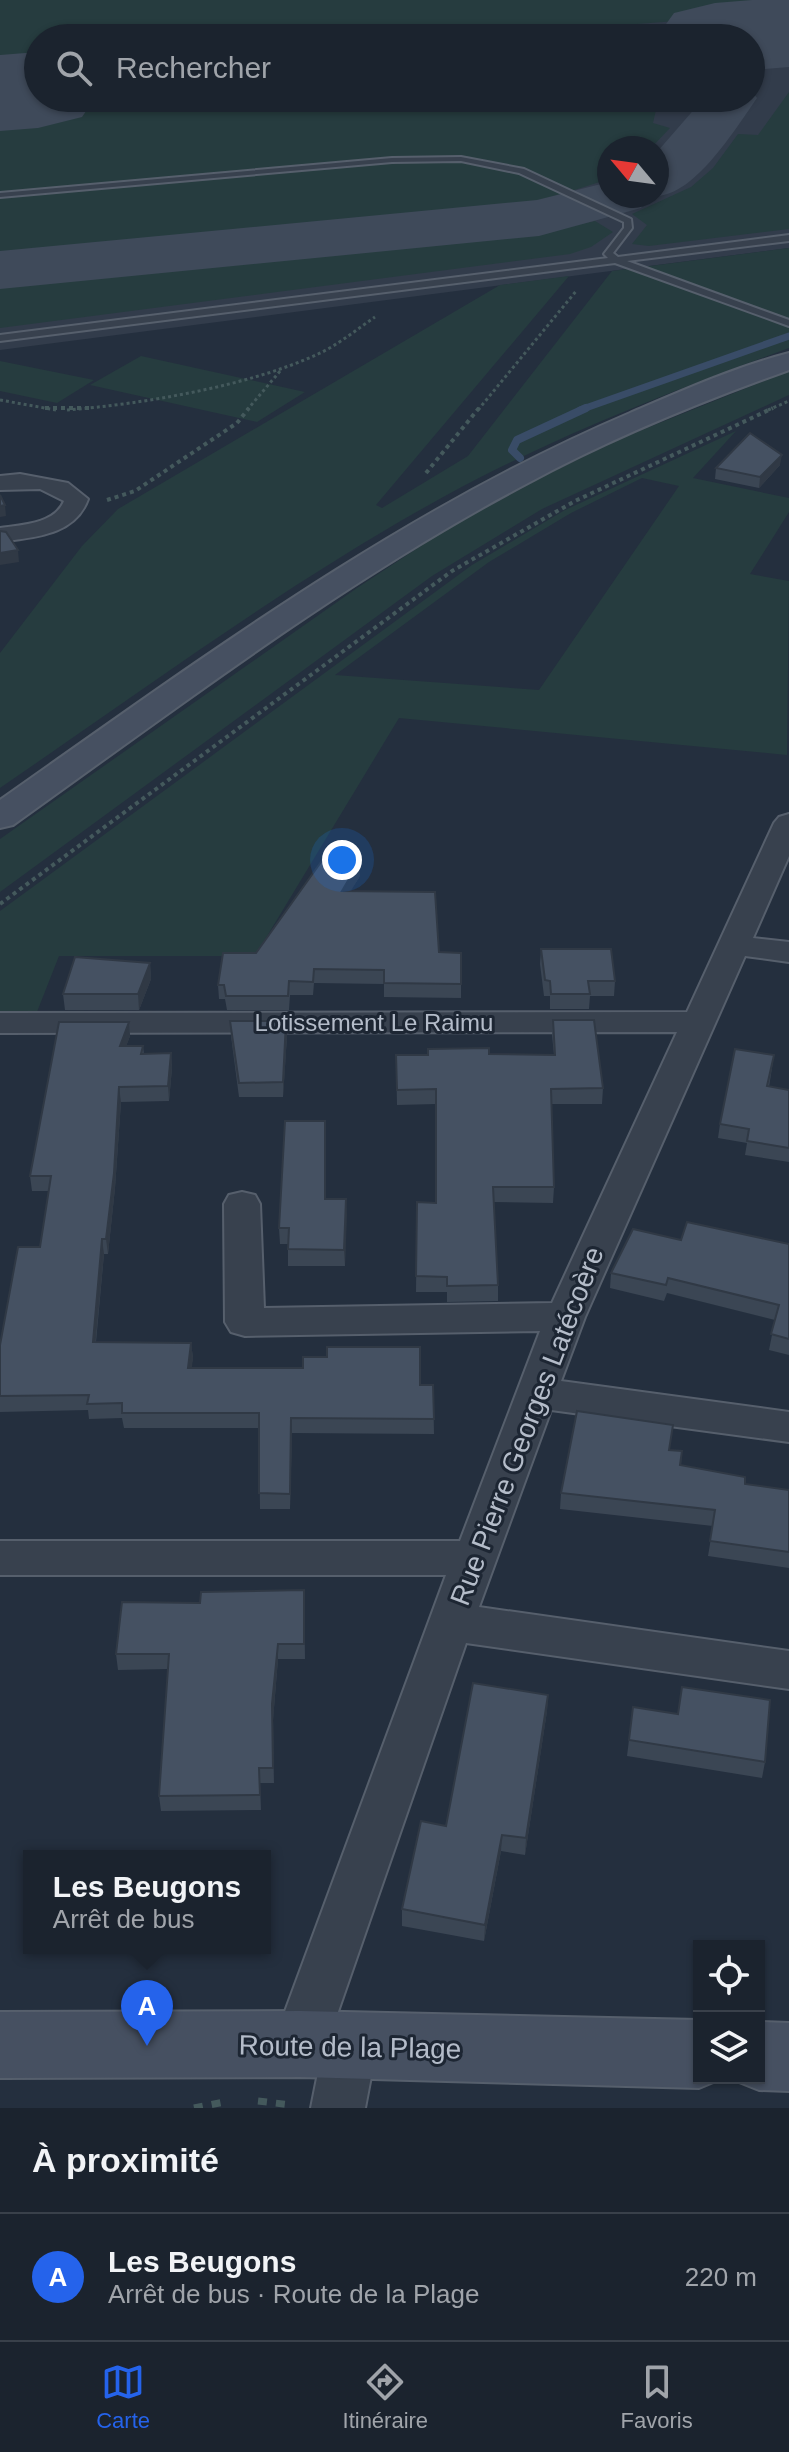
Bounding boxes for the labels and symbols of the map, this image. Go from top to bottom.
north arrow [597,136,669,208]
your location [322,840,362,880]
street label: Lotissement Le Raimu [255,1009,493,1036]
street label: Rue Pierre Georges Latécoère [444,1242,610,1610]
pin: A [121,1980,173,2046]
street label: Route de la Plage [238,2030,462,2064]

